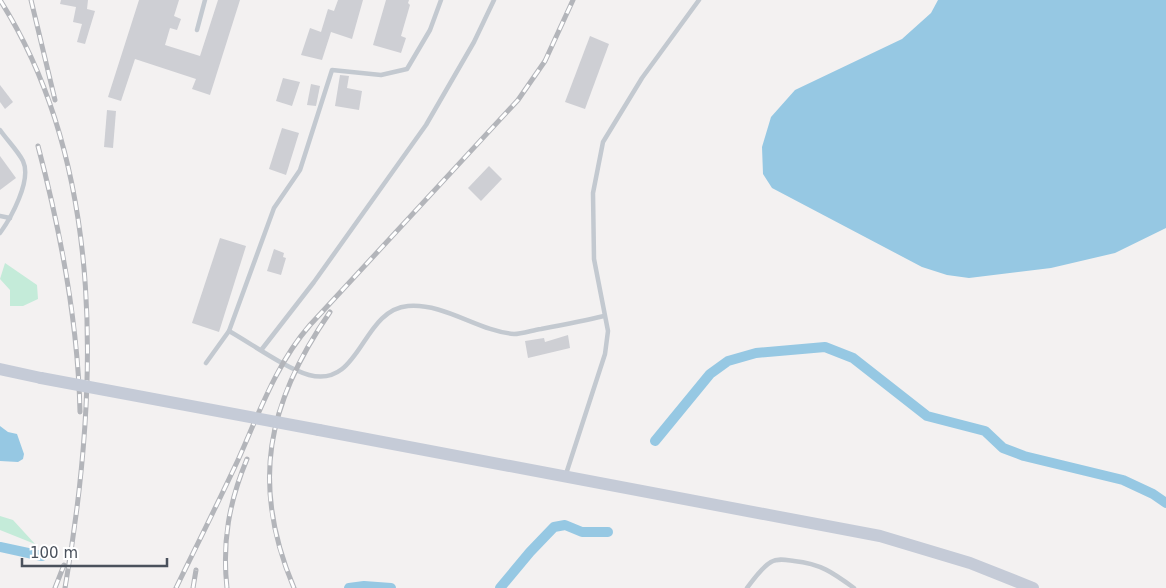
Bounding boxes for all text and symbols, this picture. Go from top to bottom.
scale bar [22,536,168,568]
text: 100 m [30,544,78,562]

